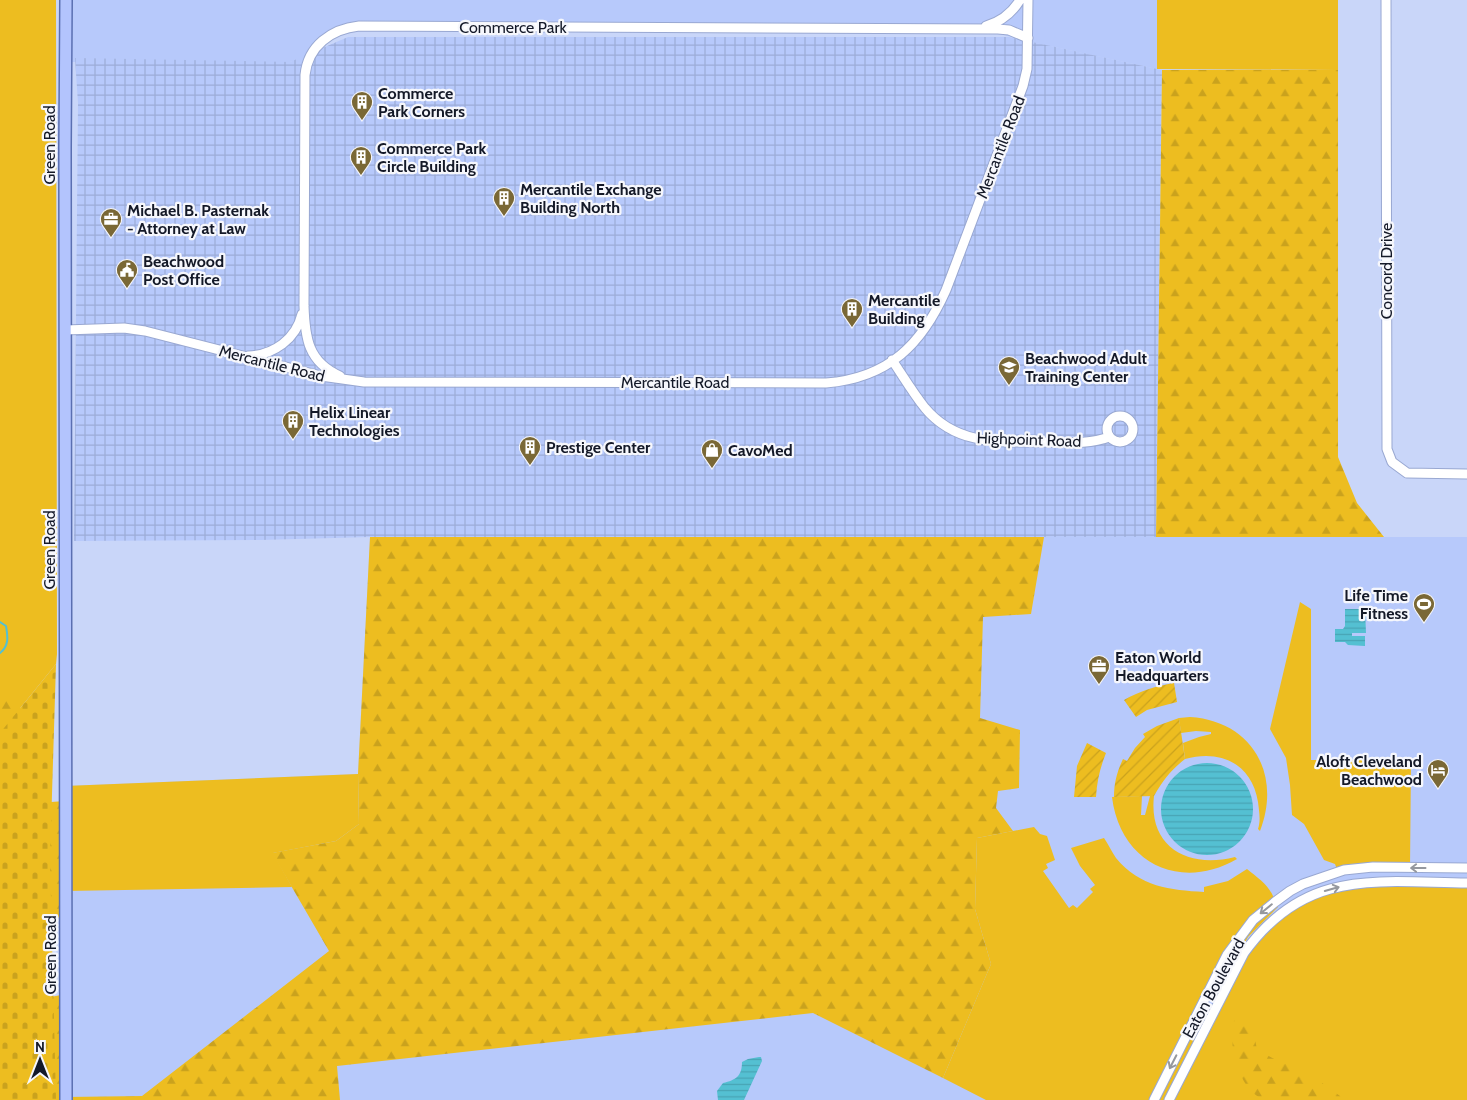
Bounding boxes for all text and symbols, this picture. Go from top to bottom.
street label: Commerce Park [459,18,567,37]
place label: Commerce Park Corners [378,84,465,121]
building icon: Commerce Park Corners [350,90,374,121]
street label: Mercantile Road [972,93,1029,201]
street label: Green Road [40,105,59,185]
place label: Commerce Park Circle Building [377,139,487,176]
building icon: Commerce Park Circle Building [349,145,373,176]
place label: Mercantile Exchange Building North [520,180,662,217]
building icon: Mercantile Exchange Building North [492,186,516,217]
place label: Michael B. Pasternak - Attorney at Law [127,201,269,238]
office icon: Michael B. Pasternak - Attorney at Law [99,207,123,238]
street label: Concord Drive [1377,223,1396,319]
place label: Beachwood Post Office [143,252,224,289]
public building icon: Beachwood Post Office [115,258,139,289]
place label: Mercantile Building [868,291,940,328]
building icon: Mercantile Building [840,297,864,328]
street label: Mercantile Road [217,341,327,386]
place label: Beachwood Adult Training Center [1025,349,1148,386]
school or university icon: Beachwood Adult Training Center [997,355,1021,386]
street label: Mercantile Road [621,373,729,392]
place label: Helix Linear Technologies [309,403,400,440]
building icon: Helix Linear Technologies [281,409,305,440]
street label: Highpoint Road [976,428,1082,451]
building icon: Prestige Center [518,435,542,466]
place label: Prestige Center [546,438,651,457]
shop icon: CavoMed [700,438,724,469]
place label: CavoMed [728,441,793,460]
street label: Green Road [40,510,59,590]
place label: Life Time Fitness [1344,586,1408,623]
sports icon: Life Time Fitness [1412,592,1436,623]
place label: Eaton World Headquarters [1115,648,1209,685]
office icon: Eaton World Headquarters [1087,654,1111,685]
place label: Aloft Cleveland Beachwood [1316,752,1422,789]
hotel icon: Aloft Cleveland Beachwood [1426,758,1450,789]
one-way arrow [1411,863,1427,873]
one-way arrow [1323,883,1339,893]
one-way arrow [1260,903,1273,914]
street label: Green Road [41,915,60,995]
street label: Eaton Boulevard [1178,935,1249,1041]
north arrow [15,1035,65,1085]
text: N [35,1038,45,1056]
one-way arrow [1168,1054,1178,1069]

